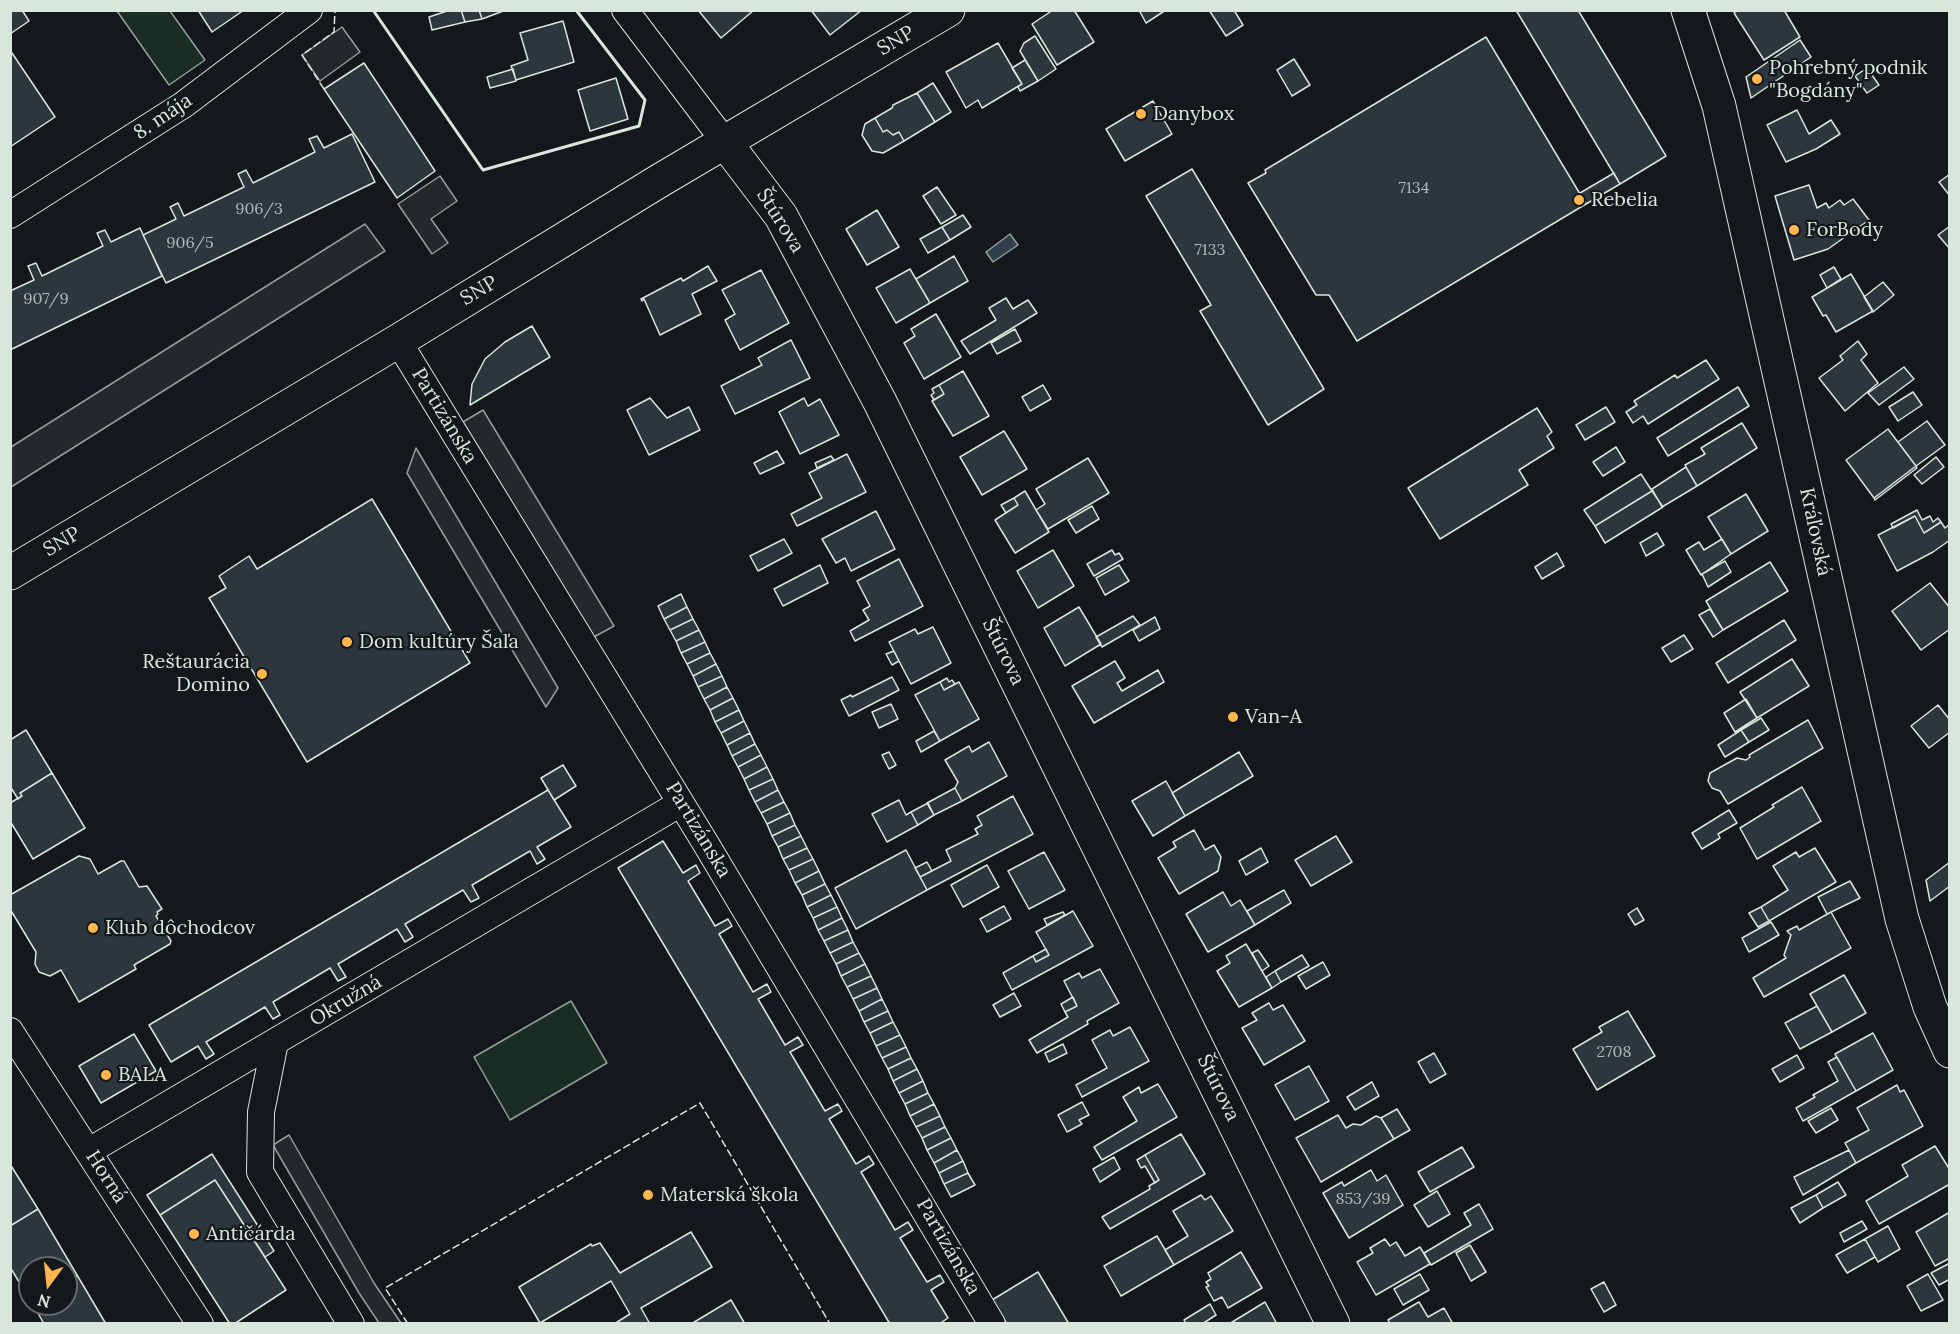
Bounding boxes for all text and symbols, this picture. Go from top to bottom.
street label: SNP [873,21,919,61]
place label: Pohrebný podnik "Bogdány" [1769,56,1928,103]
marker: Pohrebný podnik "Bogdány" [1750,72,1764,86]
street label: 8. mája [129,89,197,145]
place label: Danybox [1153,102,1234,126]
marker: Danybox [1134,107,1148,121]
house number: 7134 [1399,178,1429,198]
street label: Štúrova [751,184,809,258]
place label: Rebelia [1591,188,1658,212]
marker: Rebelia [1572,193,1586,207]
house number: 906/3 [235,199,283,219]
place label: ForBody [1806,218,1883,242]
marker: ForBody [1787,223,1801,237]
house number: 906/5 [166,233,214,253]
house number: 7133 [1194,240,1226,260]
street label: SNP [456,271,502,311]
house number: 907/9 [23,289,69,309]
street label: Partizánska [406,364,482,468]
street label: Kráľovská [1794,486,1836,578]
street label: SNP [39,522,85,562]
street label: Štúrova [977,615,1029,689]
place label: Dom kultúry Šaľa [359,630,519,654]
marker: Dom kultúry Šaľa [340,635,354,649]
place label: Reštaurácia Domino [142,650,250,697]
marker: Reštaurácia Domino [255,667,269,681]
place label: Van-A [1245,705,1302,729]
marker: Van-A [1226,710,1240,724]
street label: Partizánska [660,778,736,882]
place label: Klub dôchodcov [105,916,255,940]
marker: Klub dôchodcov [86,921,100,935]
street label: Okružná [306,970,386,1032]
house number: 2708 [1597,1042,1631,1062]
street label: Štúrova [1192,1051,1244,1125]
place label: BALA [118,1063,167,1087]
marker: BALA [99,1068,113,1082]
street label: Horná [80,1146,132,1208]
place label: Materská škola [660,1183,799,1207]
marker: Materská škola [641,1188,655,1202]
house number: 853/39 [1335,1189,1391,1209]
street label: Partizánska [911,1194,985,1300]
place label: Antičárda [206,1222,296,1246]
marker: Antičárda [187,1227,201,1241]
north arrow [18,1256,78,1316]
text: N [35,1290,52,1313]

